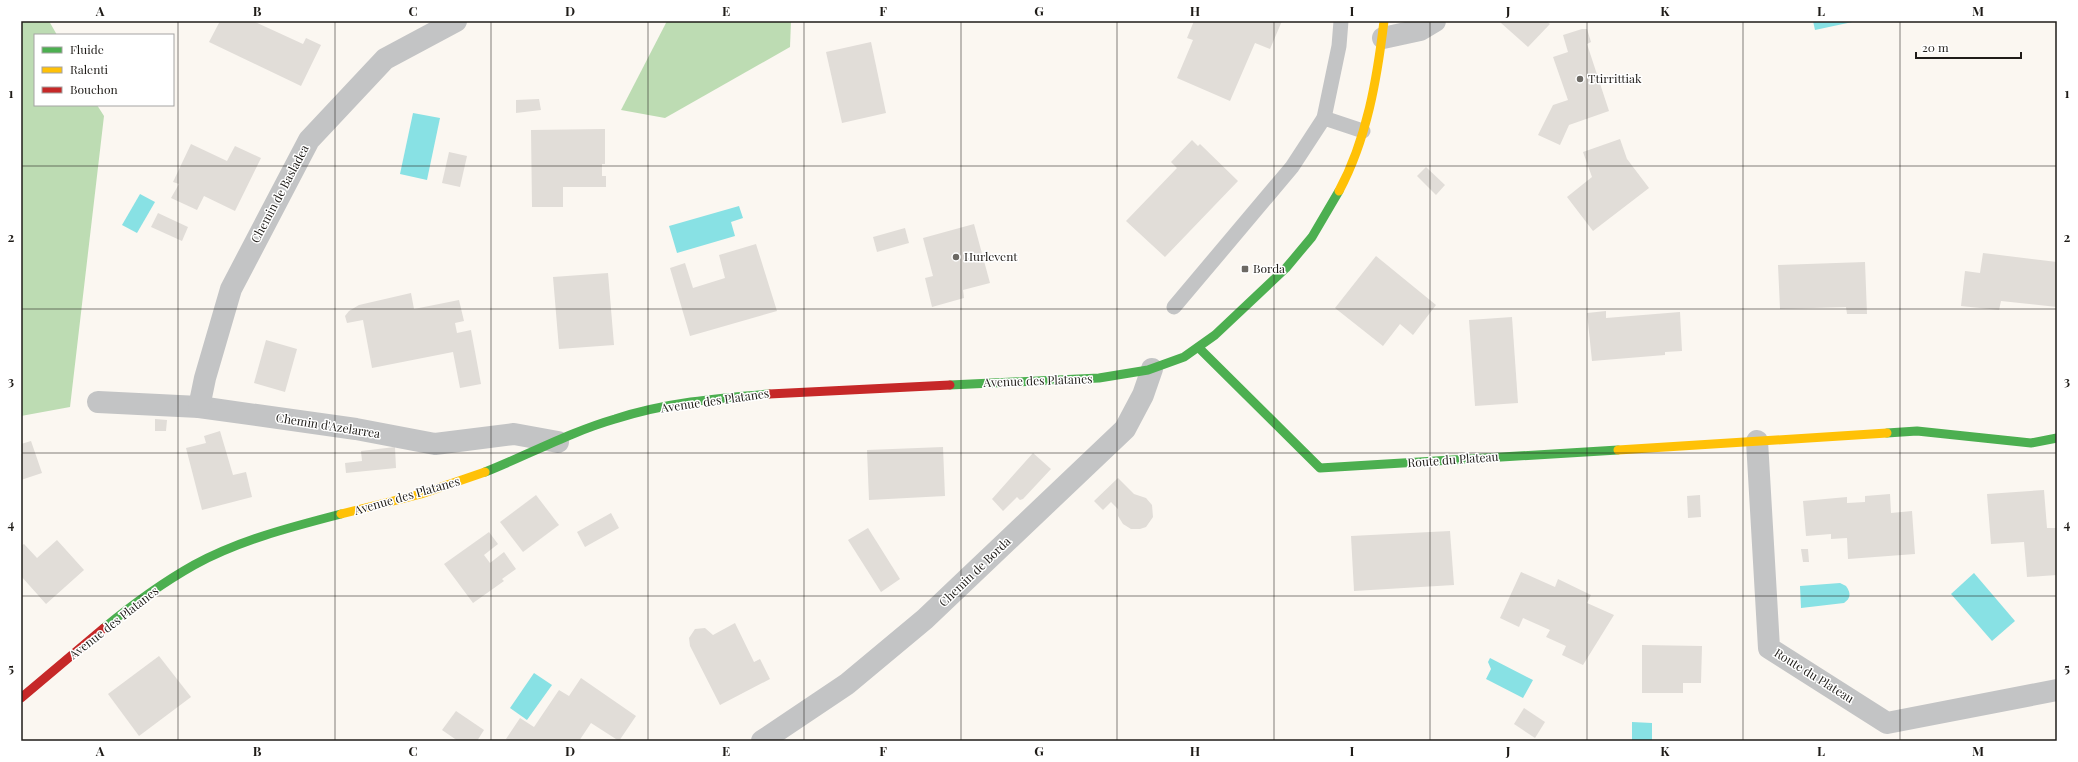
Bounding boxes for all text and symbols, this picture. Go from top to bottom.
text: A [95,2,105,19]
text: B [253,2,262,19]
text: C [408,2,418,19]
text: D [565,2,575,19]
text: E [722,2,730,19]
text: F [879,2,887,19]
text: G [1034,2,1044,19]
text: H [1190,2,1200,19]
text: I [1350,2,1355,19]
text: J [1505,2,1511,19]
text: K [1660,2,1670,19]
text: L [1817,2,1825,19]
text: M [1972,2,1984,19]
legend [34,34,174,106]
scale bar [1916,34,2021,60]
text: 20 m [1922,39,1949,55]
text: Fluide [70,41,104,57]
text: Ralenti [70,61,109,77]
place label: Ttirrittiak [1588,70,1642,86]
marker: Ttirrittiak [1575,74,1585,84]
text: Bouchon [70,81,118,97]
text: 1 [9,84,14,101]
text: 1 [2065,84,2070,101]
street label: Chemin de Basladea [246,142,312,245]
text: 2 [8,228,15,245]
text: 2 [2064,228,2071,245]
place label: Hurlevent [964,248,1018,264]
marker: Hurlevent [951,252,961,262]
place label: Borda [1253,260,1285,276]
marker: Borda [1240,264,1250,274]
street label: Avenue des Platanes [982,370,1093,390]
text: 3 [8,372,14,389]
text: 3 [2064,372,2070,389]
street label: Avenue des Platanes [659,384,770,416]
street label: Chemin d'Azelarrea [275,409,382,441]
street label: Route du Plateau [1407,448,1499,470]
street label: Avenue des Platanes [351,472,461,518]
text: 4 [8,515,15,532]
text: 4 [2064,515,2071,532]
street label: Chemin de Borda [935,533,1014,610]
street label: Avenue des Platanes [65,582,161,663]
street label: Route du Plateau [1772,644,1857,706]
text: 5 [8,659,14,676]
text: 5 [2064,659,2070,676]
text: A [95,742,105,759]
text: B [253,742,262,759]
text: C [408,742,418,759]
text: D [565,742,575,759]
text: E [722,742,730,759]
text: F [879,742,887,759]
text: G [1034,742,1044,759]
text: H [1190,742,1200,759]
text: I [1350,742,1355,759]
text: J [1505,742,1511,759]
text: K [1660,742,1670,759]
text: L [1817,742,1825,759]
text: M [1972,742,1984,759]

